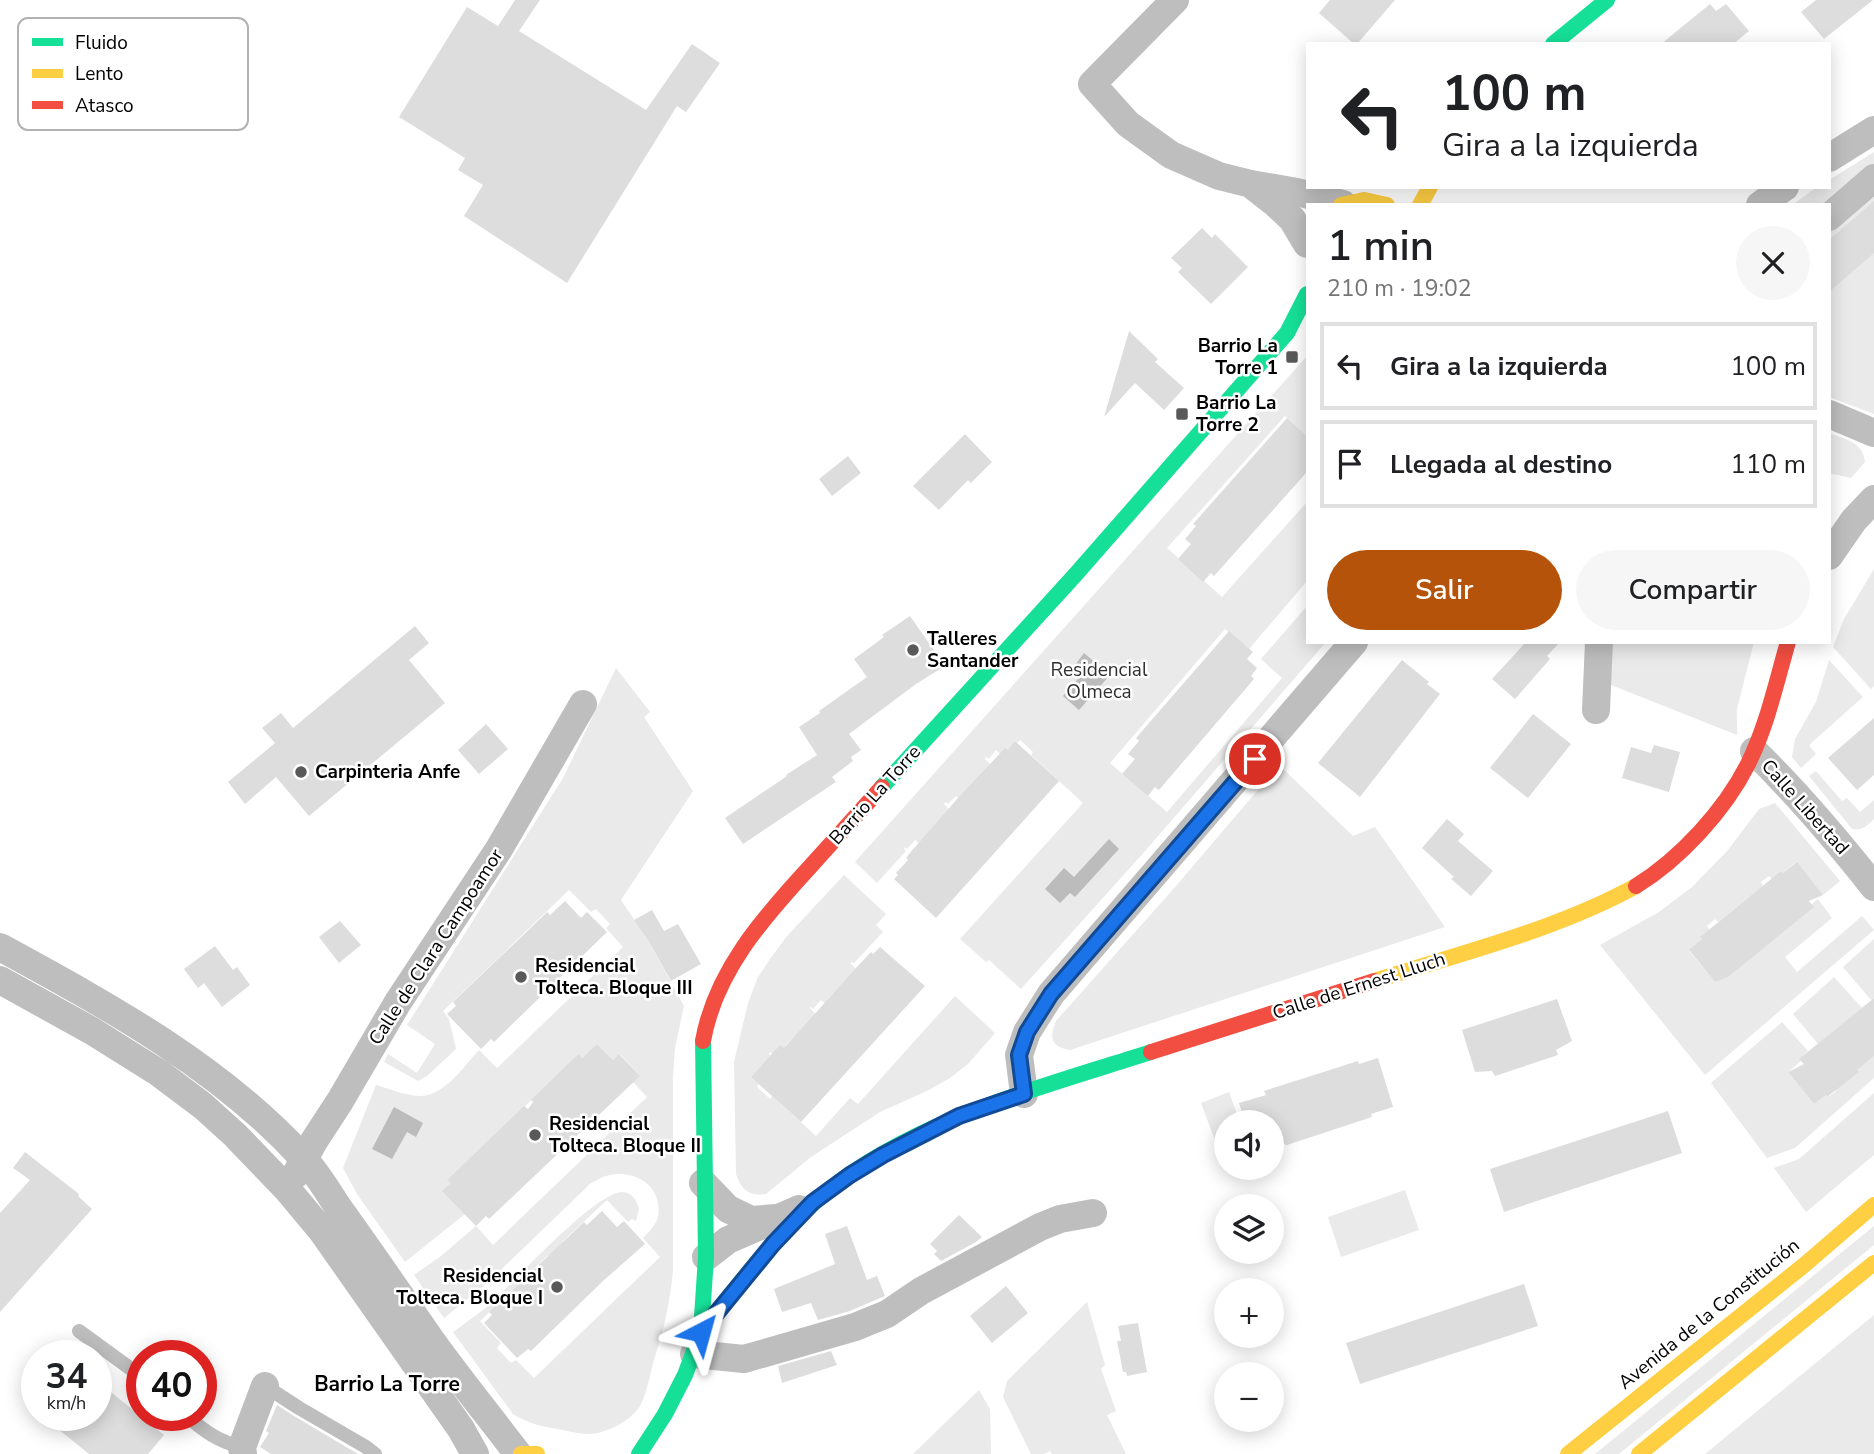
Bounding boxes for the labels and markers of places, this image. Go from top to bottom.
place label: Barrio La Torre 1 [1198,333,1278,381]
marker: Barrio La Torre 1 [1284,349,1300,365]
place label: Barrio La Torre 2 [1196,390,1276,438]
marker: Barrio La Torre 2 [1174,406,1190,422]
place label: Talleres Santander [927,626,1019,674]
marker: Talleres Santander [905,642,921,658]
pin [1225,729,1285,789]
place label: Carpinteria Anfe [315,759,460,785]
marker: Carpinteria Anfe [293,764,309,780]
place label: Residencial Tolteca. Bloque III [535,953,693,1001]
marker: Residencial Tolteca. Bloque III [513,969,529,985]
place label: Residencial Tolteca. Bloque II [549,1111,701,1159]
marker: Residencial Tolteca. Bloque II [527,1127,543,1143]
place label: Residencial Tolteca. Bloque I [396,1263,543,1311]
marker: Residencial Tolteca. Bloque I [549,1279,565,1295]

